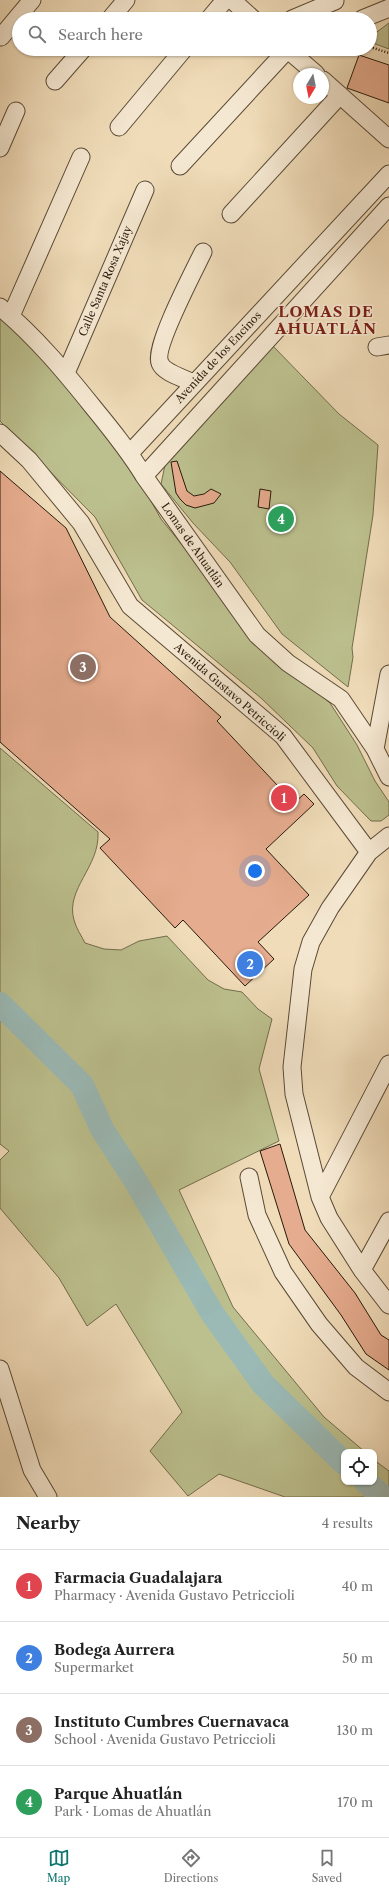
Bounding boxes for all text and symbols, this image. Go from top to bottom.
search box [12,12,377,56]
icon: search [26,23,48,45]
text: Search here [58,25,143,44]
north arrow [293,68,329,104]
street label: Calle Santa Rosa Xajay [75,223,135,338]
district label: LOMAS DE AHUATLÁN [274,302,377,338]
street label: Avenida de los Encinos [171,308,264,407]
street label: Lomas de Ahuatlán [158,500,228,590]
pin: 4 [268,504,294,534]
street label: Avenida Gustavo Petriccioli [171,639,289,745]
pin: 3 [70,652,96,682]
pin: 1 [271,783,297,813]
your location [245,861,265,881]
pin: 2 [237,949,263,979]
map controls [341,1449,377,1485]
button: locate [341,1449,377,1485]
text: Nearby [16,1513,80,1533]
text: 4 results [322,1515,373,1531]
text: Farmacia Guadalajara [54,1568,223,1587]
text: 1 [26,1578,32,1594]
text: 40 m [342,1578,373,1594]
text: Pharmacy · Avenida Gustavo Petriccioli [54,1587,295,1603]
text: Bodega Aurrera [54,1640,175,1659]
text: 2 [25,1650,33,1666]
text: 50 m [342,1650,373,1666]
text: Supermarket [54,1659,134,1675]
text: Instituto Cumbres Cuernavaca [54,1712,289,1731]
text: 3 [25,1722,33,1738]
text: 130 m [337,1722,373,1738]
text: School · Avenida Gustavo Petriccioli [54,1731,276,1747]
text: Parque Ahuatlán [54,1784,183,1803]
text: 4 [25,1794,33,1810]
text: 170 m [337,1794,373,1810]
text: Park · Lomas de Ahuatlán [54,1803,211,1819]
tab: Map [47,1847,70,1885]
tab: Directions [164,1847,218,1885]
tab: Saved [312,1847,342,1885]

